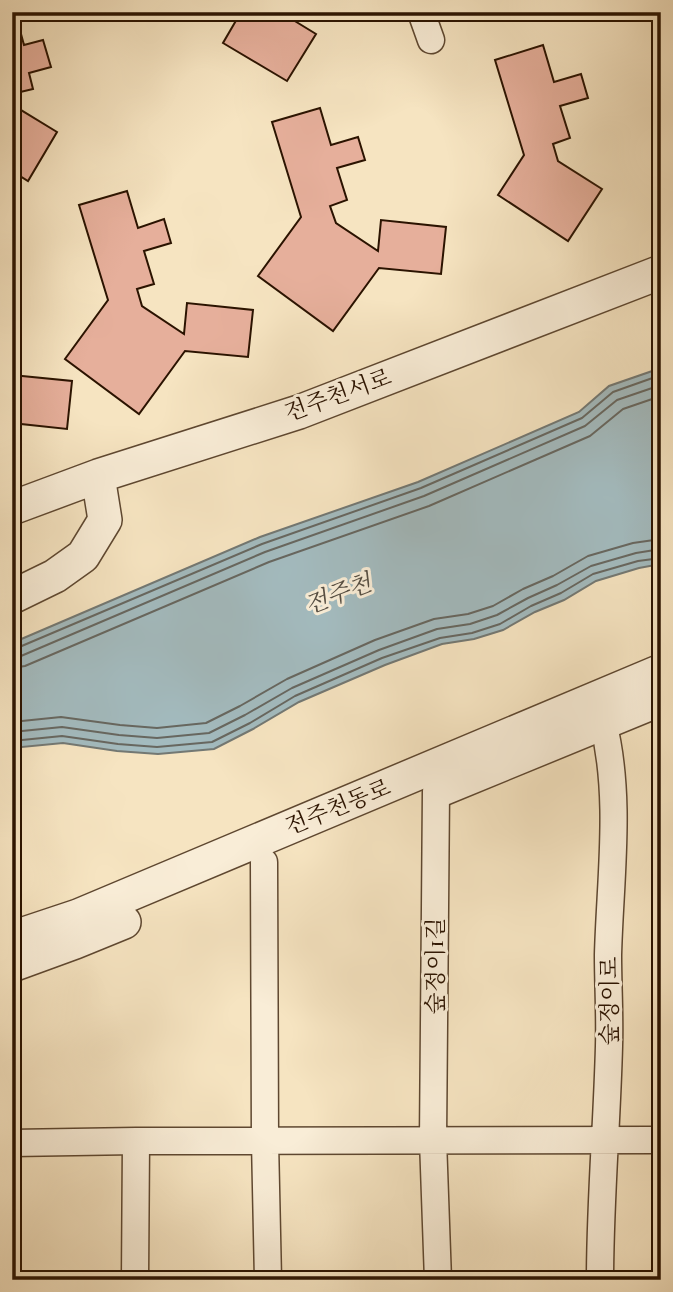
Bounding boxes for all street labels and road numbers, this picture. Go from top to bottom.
street label: 전주천서로 [281,363,395,427]
street label: 전주천동로 [281,774,395,840]
street label: 숲정이1길 [422,917,449,1015]
street label: 숲정이로 [596,957,623,1045]

